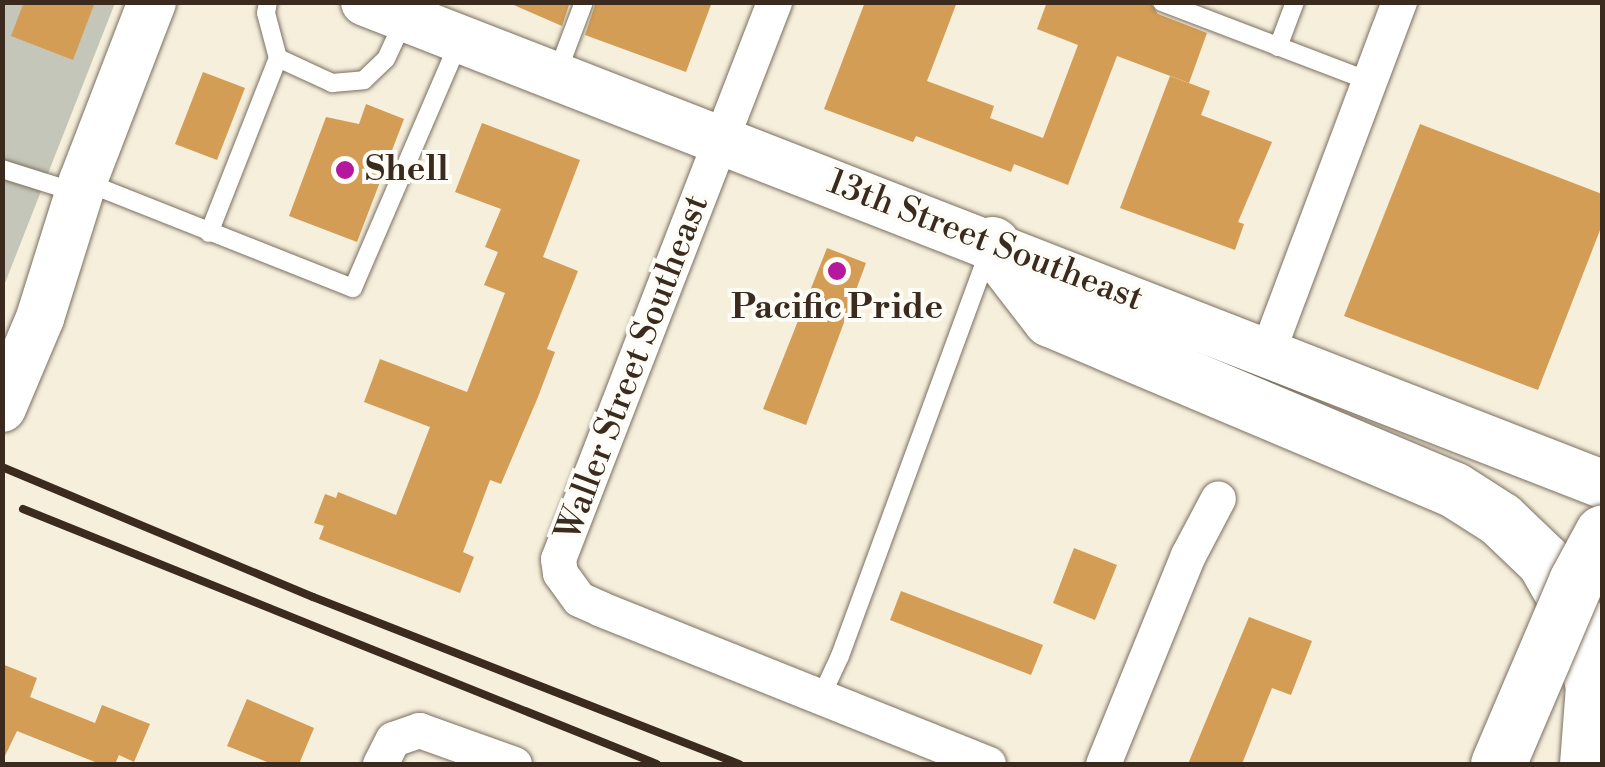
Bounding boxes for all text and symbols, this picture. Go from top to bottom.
place label: Shell [365,149,448,191]
marker: Shell [334,159,356,181]
street label: 13th Street Southeast [821,161,1149,321]
street label: Waller Street Southeast [548,189,718,547]
marker: Pacific Pride [826,260,848,282]
place label: Pacific Pride [731,287,943,329]

